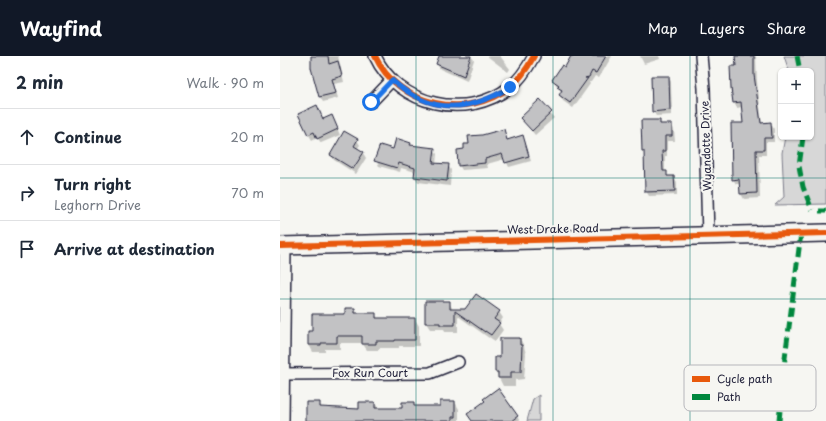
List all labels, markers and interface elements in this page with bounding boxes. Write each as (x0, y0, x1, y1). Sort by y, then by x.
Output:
text: Wayfind (20, 14, 102, 42)
text: Map (648, 18, 678, 39)
text: Layers (700, 18, 745, 39)
text: Share (767, 18, 806, 39)
map controls (778, 68, 814, 140)
button: + (778, 68, 814, 104)
text: 2 min (16, 69, 63, 95)
text: Walk · 90 m (187, 73, 264, 92)
route end (501, 78, 519, 96)
route start (362, 93, 380, 111)
street label: Wyandotte Drive (695, 100, 716, 191)
button: − (778, 104, 814, 140)
text: Continue (54, 125, 122, 148)
icon: ahead (16, 126, 38, 148)
text: 20 m (230, 127, 264, 146)
text: Turn right (54, 172, 131, 195)
icon: right (16, 182, 38, 204)
text: 70 m (231, 183, 264, 202)
text: Leghorn Drive (54, 195, 141, 214)
street label: West Drake Road (507, 219, 599, 238)
text: Arrive at destination (54, 237, 215, 260)
icon: arrive (16, 238, 38, 260)
street label: Fox Run Court (332, 364, 408, 381)
legend (684, 365, 816, 411)
text: Cycle path (717, 370, 772, 387)
text: Path (717, 388, 741, 405)

